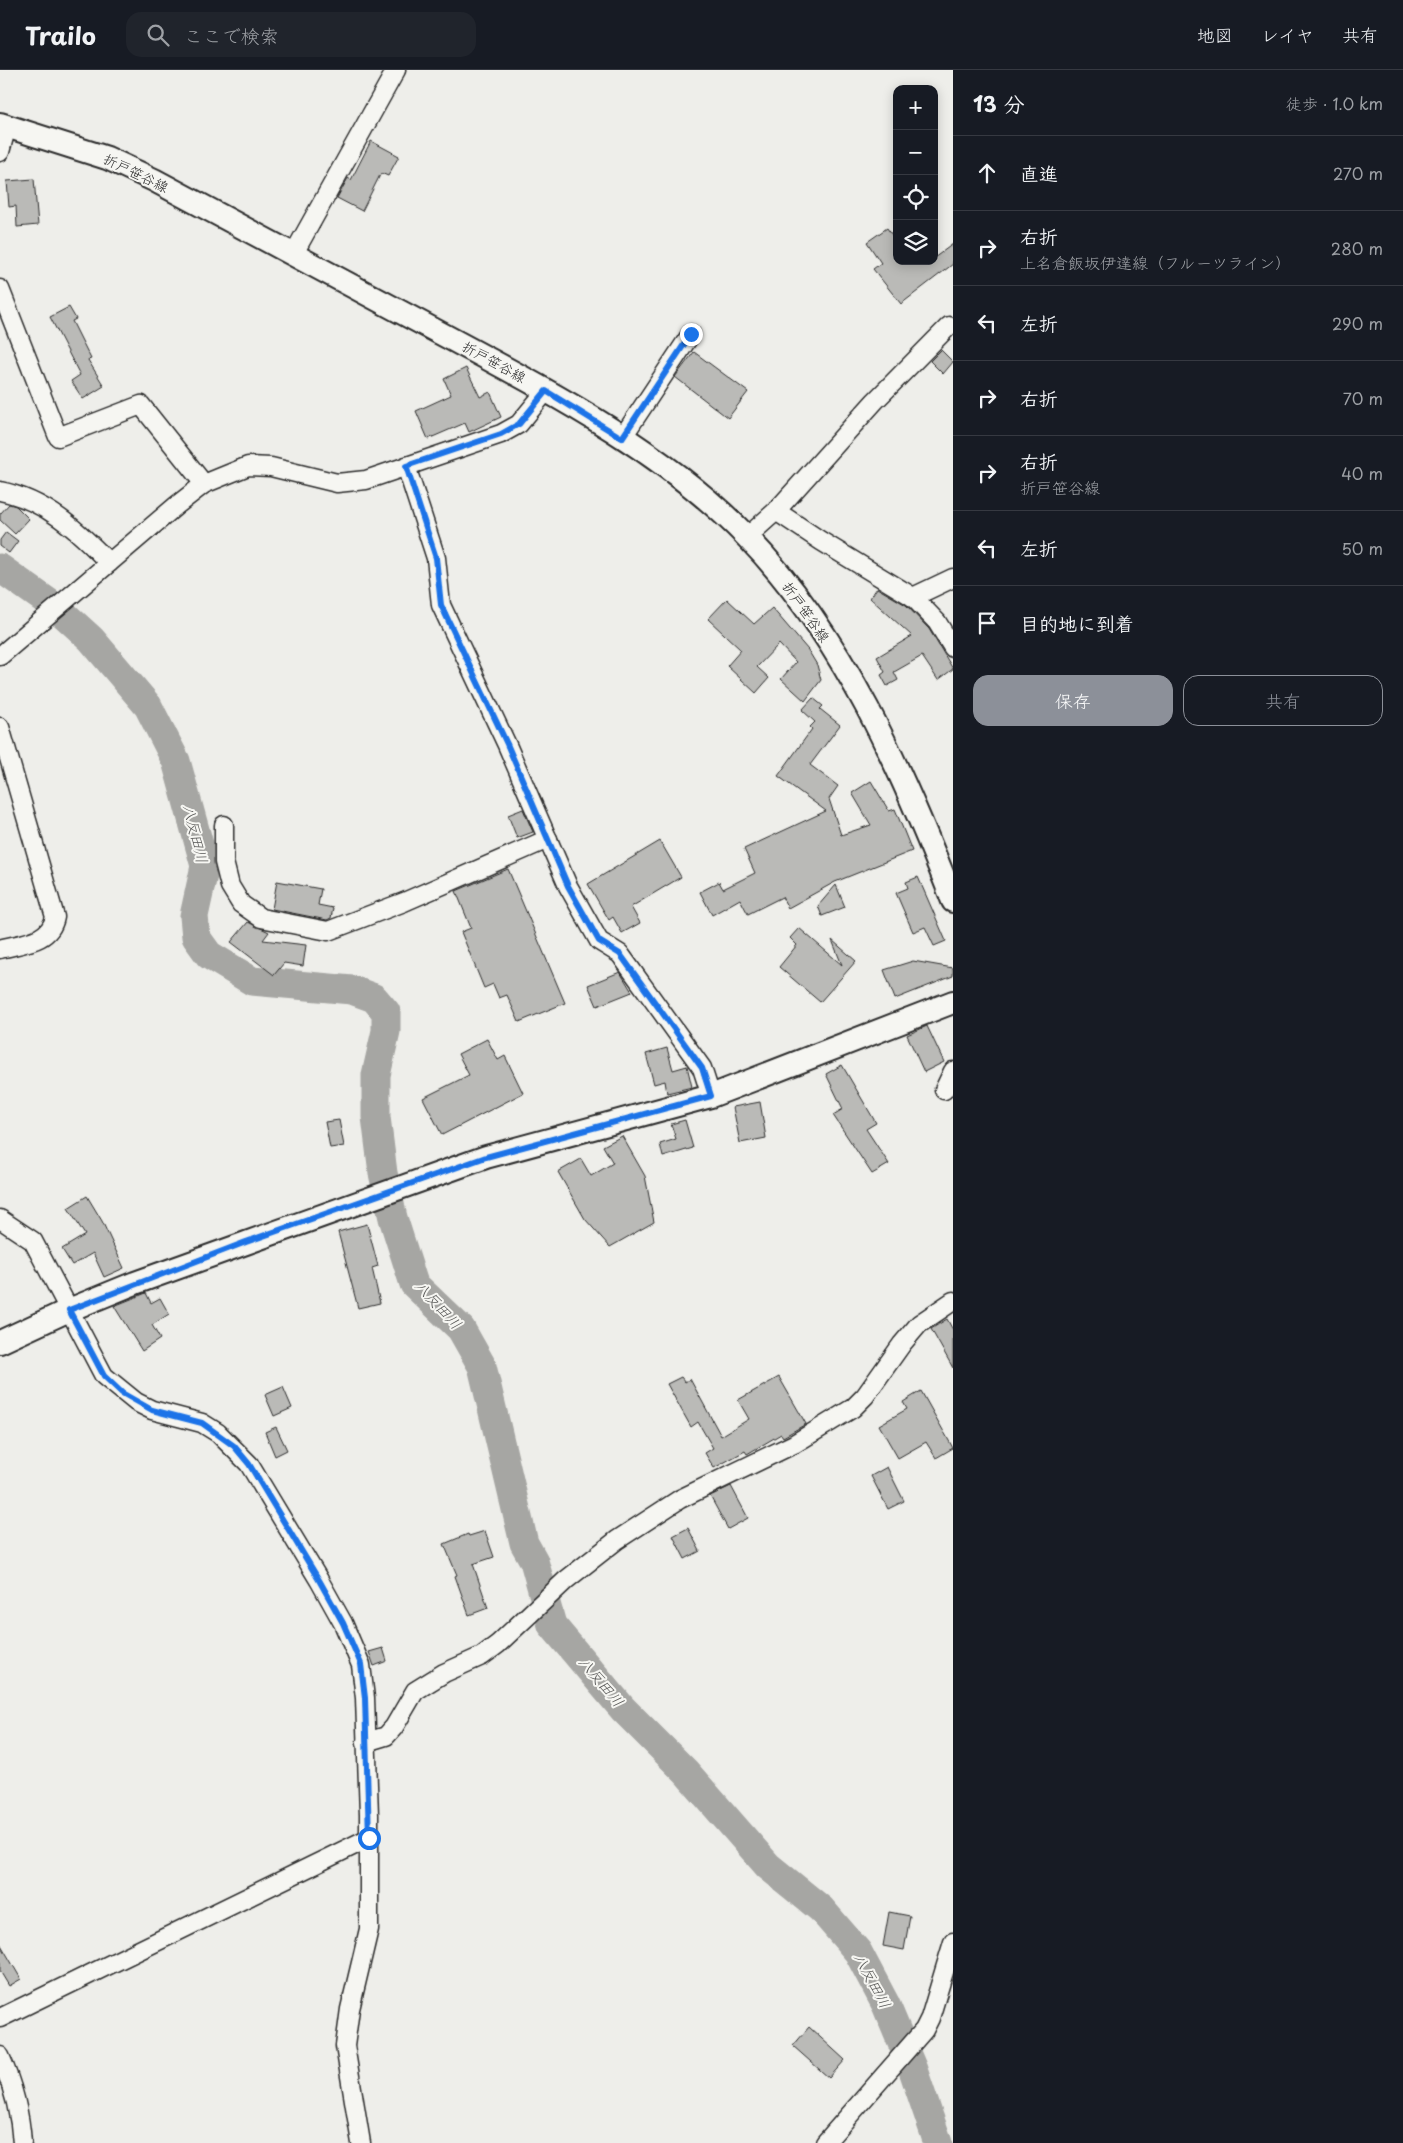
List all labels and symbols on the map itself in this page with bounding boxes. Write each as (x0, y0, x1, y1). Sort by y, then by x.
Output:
street label: 折戸笹谷線 (100, 148, 172, 197)
route end (680, 323, 703, 346)
street label: 折戸笹谷線 (459, 335, 530, 388)
street label: 折戸笹谷線 (778, 577, 835, 646)
water label: 八反田川 (178, 802, 215, 866)
water label: 八反田川 (410, 1274, 468, 1334)
water label: 八反田川 (574, 1651, 630, 1711)
route start (358, 1827, 381, 1850)
water label: 八反田川 (849, 1948, 898, 2012)

